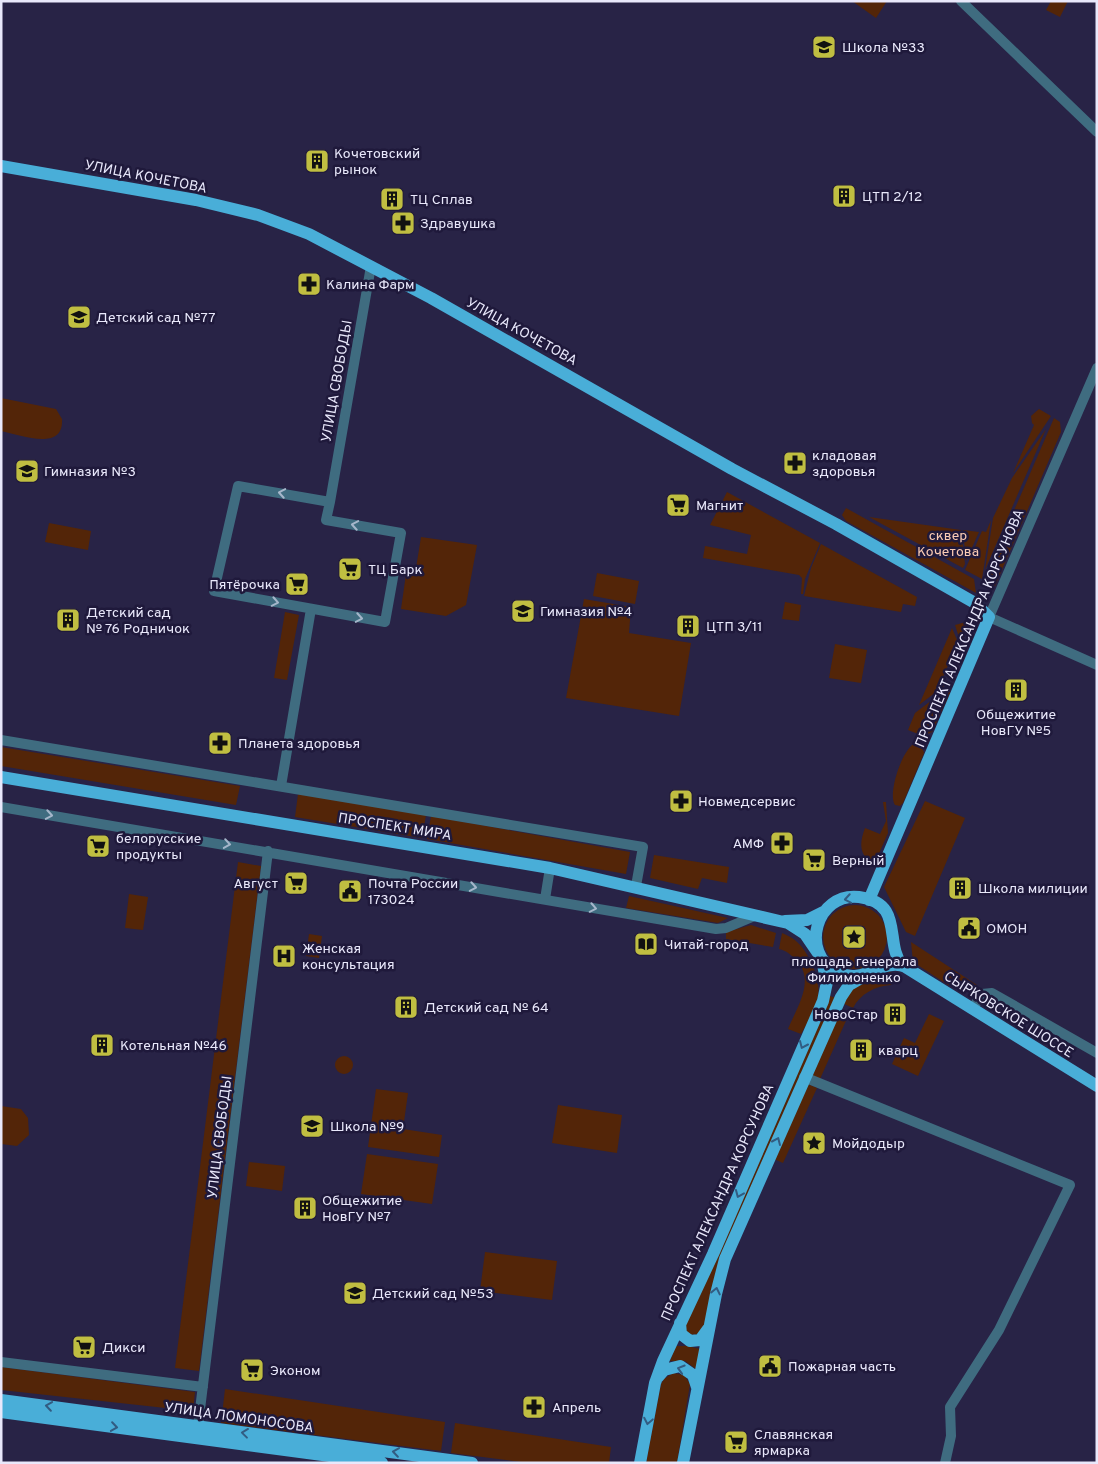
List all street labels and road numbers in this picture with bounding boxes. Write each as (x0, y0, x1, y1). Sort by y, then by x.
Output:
street label: УЛИЦА КОЧЕТОВА (83, 157, 208, 198)
street label: УЛИЦА КОЧЕТОВА (463, 295, 580, 370)
street label: УЛИЦА СВОБОДЫ (318, 319, 357, 444)
street label: ПРОСПЕКТ АЛЕКСАНДРА КОРСУНОВА (912, 507, 1029, 750)
street label: ПРОСПЕКТ МИРА (337, 810, 453, 845)
street label: СЫРКОВСКОЕ ШОССЕ (940, 968, 1076, 1062)
street label: УЛИЦА СВОБОДЫ (205, 1075, 236, 1200)
street label: ПРОСПЕКТ АЛЕКСАНДРА КОРСУНОВА (658, 1082, 779, 1324)
street label: УЛИЦА ЛОМОНОСОВА (163, 1400, 315, 1437)

